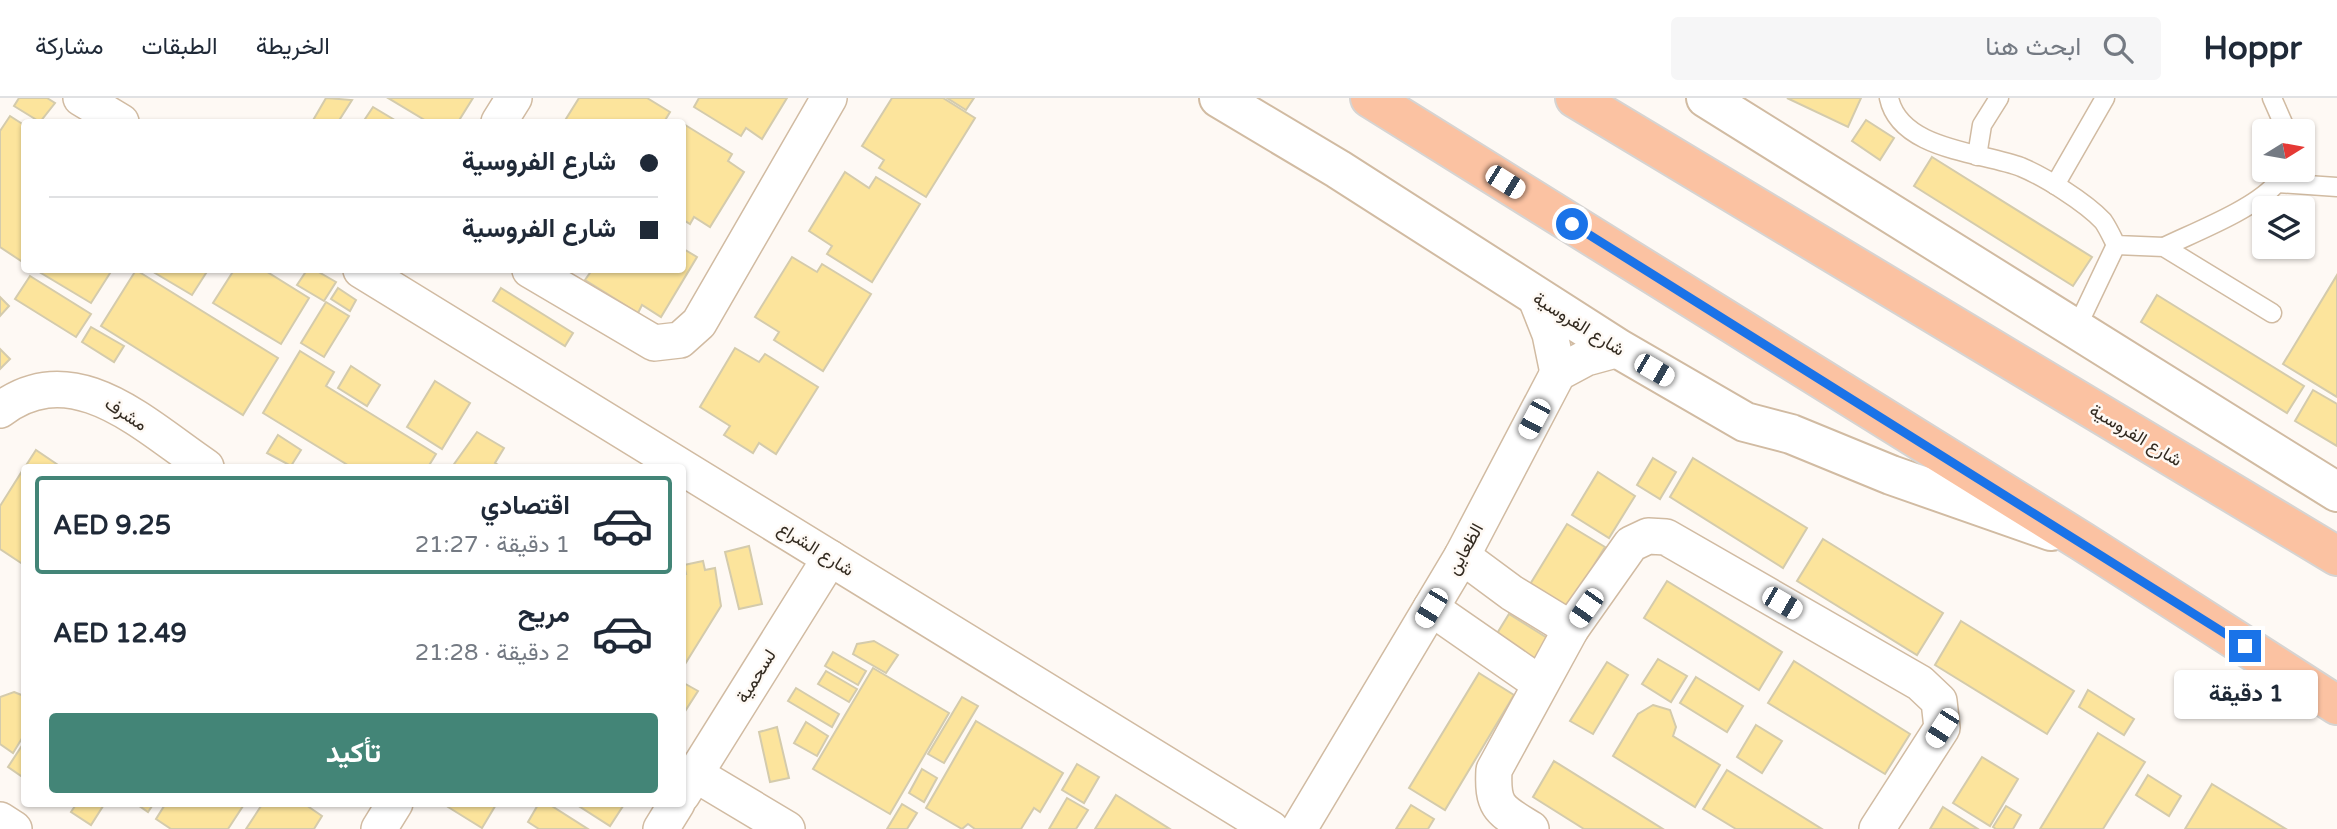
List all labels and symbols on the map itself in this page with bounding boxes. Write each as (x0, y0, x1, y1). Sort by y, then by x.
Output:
north arrow (2252, 119, 2315, 182)
car (1482, 162, 1529, 202)
route start (1556, 208, 1588, 240)
street label: شارع الفروسية (1529, 287, 1629, 362)
car (1631, 350, 1678, 390)
street label: مشرف (101, 392, 151, 436)
car (1515, 396, 1554, 442)
street label: شارع الفروسية (2085, 399, 2186, 472)
street label: شارع الشراع (773, 517, 858, 582)
street label: الظعاين (1442, 519, 1488, 579)
car (1759, 583, 1806, 623)
car (1412, 585, 1451, 631)
car (1566, 585, 1607, 631)
route end (2229, 630, 2261, 662)
street label: لسحمية (731, 645, 781, 707)
callout: 1 دقيقة (2173, 670, 2317, 720)
car (1922, 705, 1963, 751)

